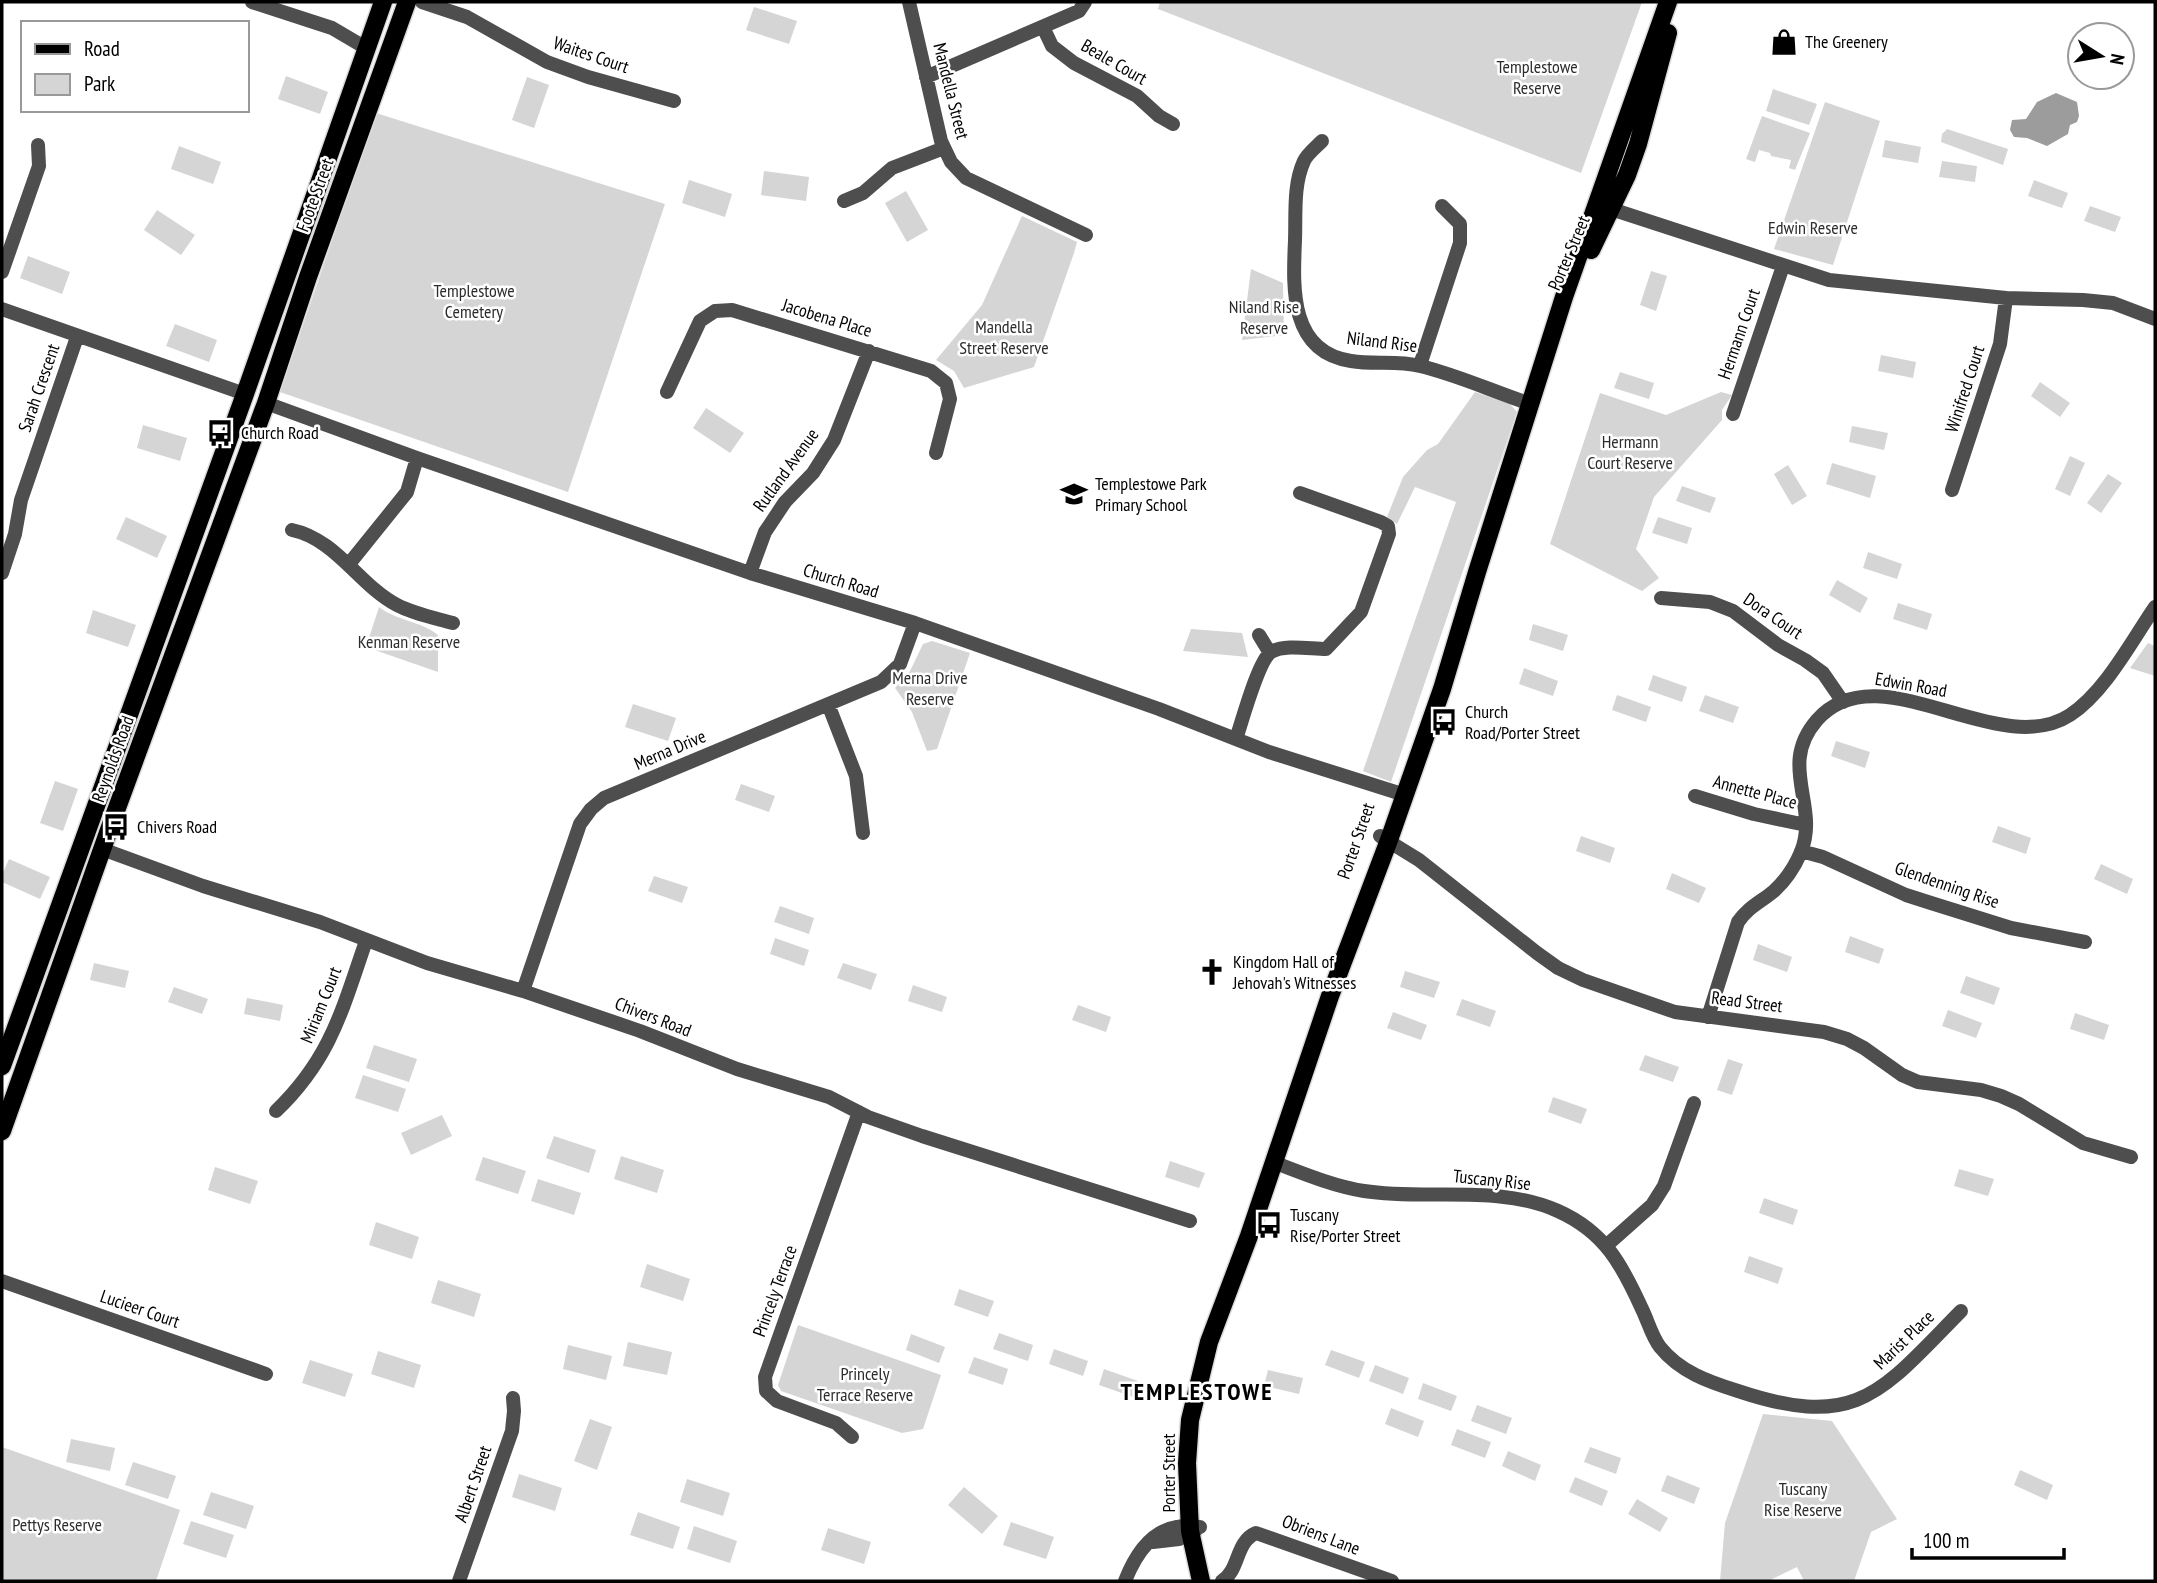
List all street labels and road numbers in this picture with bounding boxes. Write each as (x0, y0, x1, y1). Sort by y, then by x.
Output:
street label: Waites Court (550, 31, 632, 78)
street label: Beale Court (1077, 34, 1151, 90)
street label: Mandella Street (928, 40, 975, 141)
street label: Foote Street (291, 155, 338, 235)
street label: Porter Street (1543, 212, 1595, 294)
street label: Hermann Court (1712, 286, 1765, 382)
street label: Jacobena Place (779, 293, 875, 342)
street label: Niland Rise (1346, 326, 1418, 357)
street label: Sarah Crescent (13, 341, 64, 435)
street label: Winifred Court (1940, 342, 1989, 435)
street label: Rutland Avenue (748, 424, 824, 516)
street label: Church Road (801, 558, 882, 603)
street label: Dora Court (1739, 587, 1807, 644)
street label: Edwin Road (1873, 667, 1949, 702)
street label: Reynolds Road (86, 713, 139, 805)
street label: Merna Drive (631, 724, 709, 775)
street label: Annette Place (1711, 769, 1800, 814)
street label: Porter Street (1332, 800, 1379, 882)
street label: Glendenning Rise (1892, 856, 2002, 913)
street label: Miriam Court (295, 963, 346, 1046)
street label: Read Street (1710, 986, 1784, 1017)
street label: Chivers Road (612, 991, 695, 1042)
street label: Tuscany Rise (1452, 1164, 1532, 1195)
street label: Princely Terrace (747, 1242, 802, 1340)
street label: Lucieer Court (97, 1284, 183, 1333)
street label: Marist Place (1869, 1305, 1939, 1374)
street label: Porter Street (1157, 1433, 1180, 1512)
street label: Albert Street (449, 1443, 496, 1525)
street label: Obriens Lane (1279, 1509, 1363, 1560)

